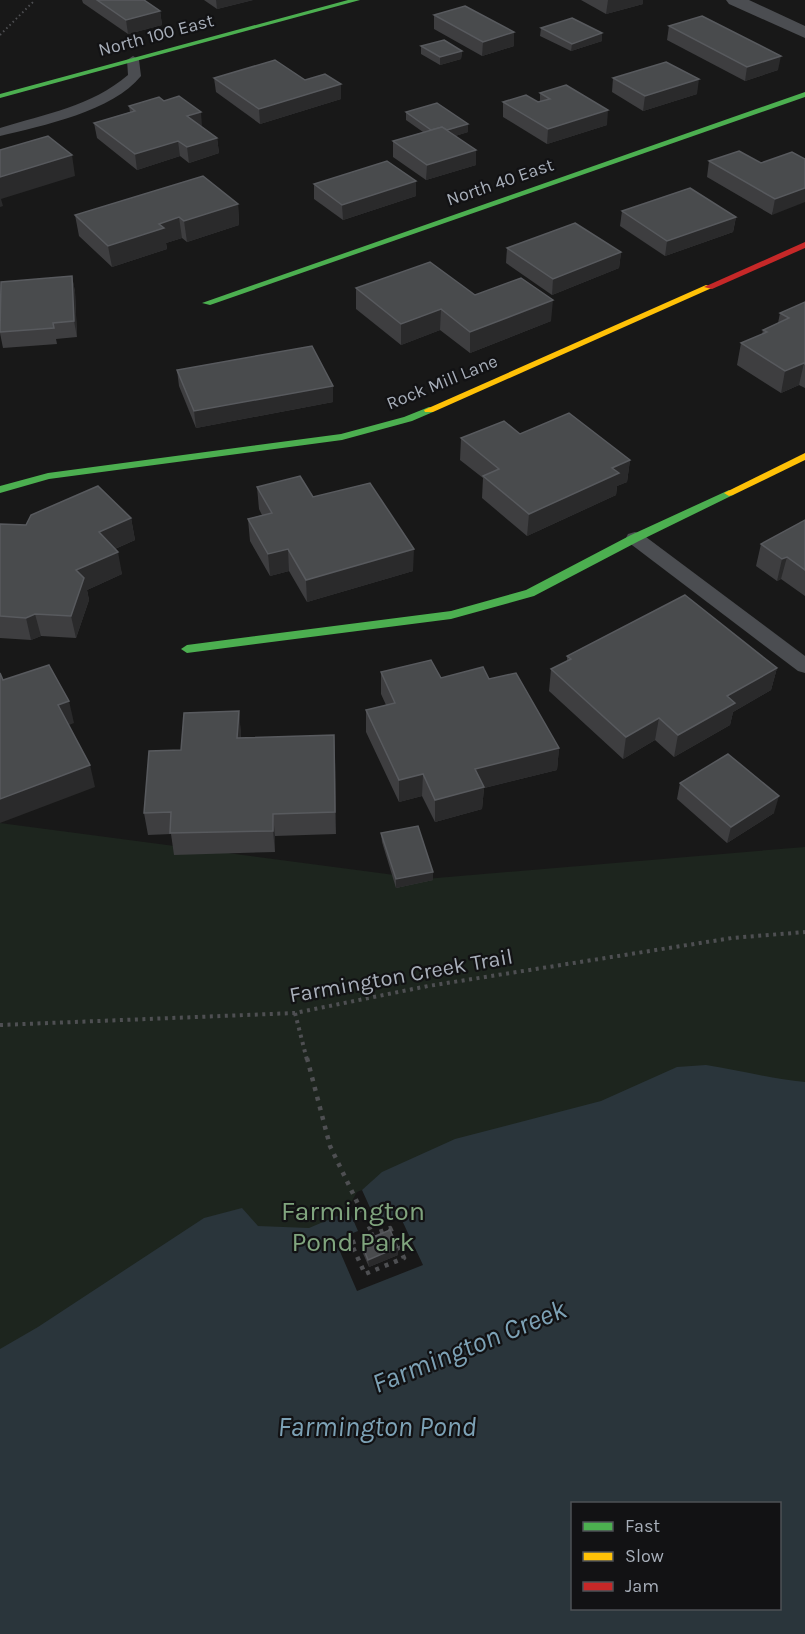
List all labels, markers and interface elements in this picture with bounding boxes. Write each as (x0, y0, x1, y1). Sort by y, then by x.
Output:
street label: North 100 East (96, 9, 216, 61)
street label: North 40 East (444, 153, 557, 211)
street label: Rock Mill Lane (383, 350, 501, 414)
street label: Farmington Creek Trail (287, 944, 515, 1008)
park label: Farmington Pond Park (281, 1195, 425, 1258)
water label: Farmington Creek (367, 1292, 572, 1400)
water label: Farmington Pond (277, 1410, 477, 1443)
legend (571, 1502, 781, 1610)
text: Fast (625, 1515, 660, 1537)
text: Slow (625, 1545, 664, 1567)
text: Jam (625, 1575, 659, 1597)

